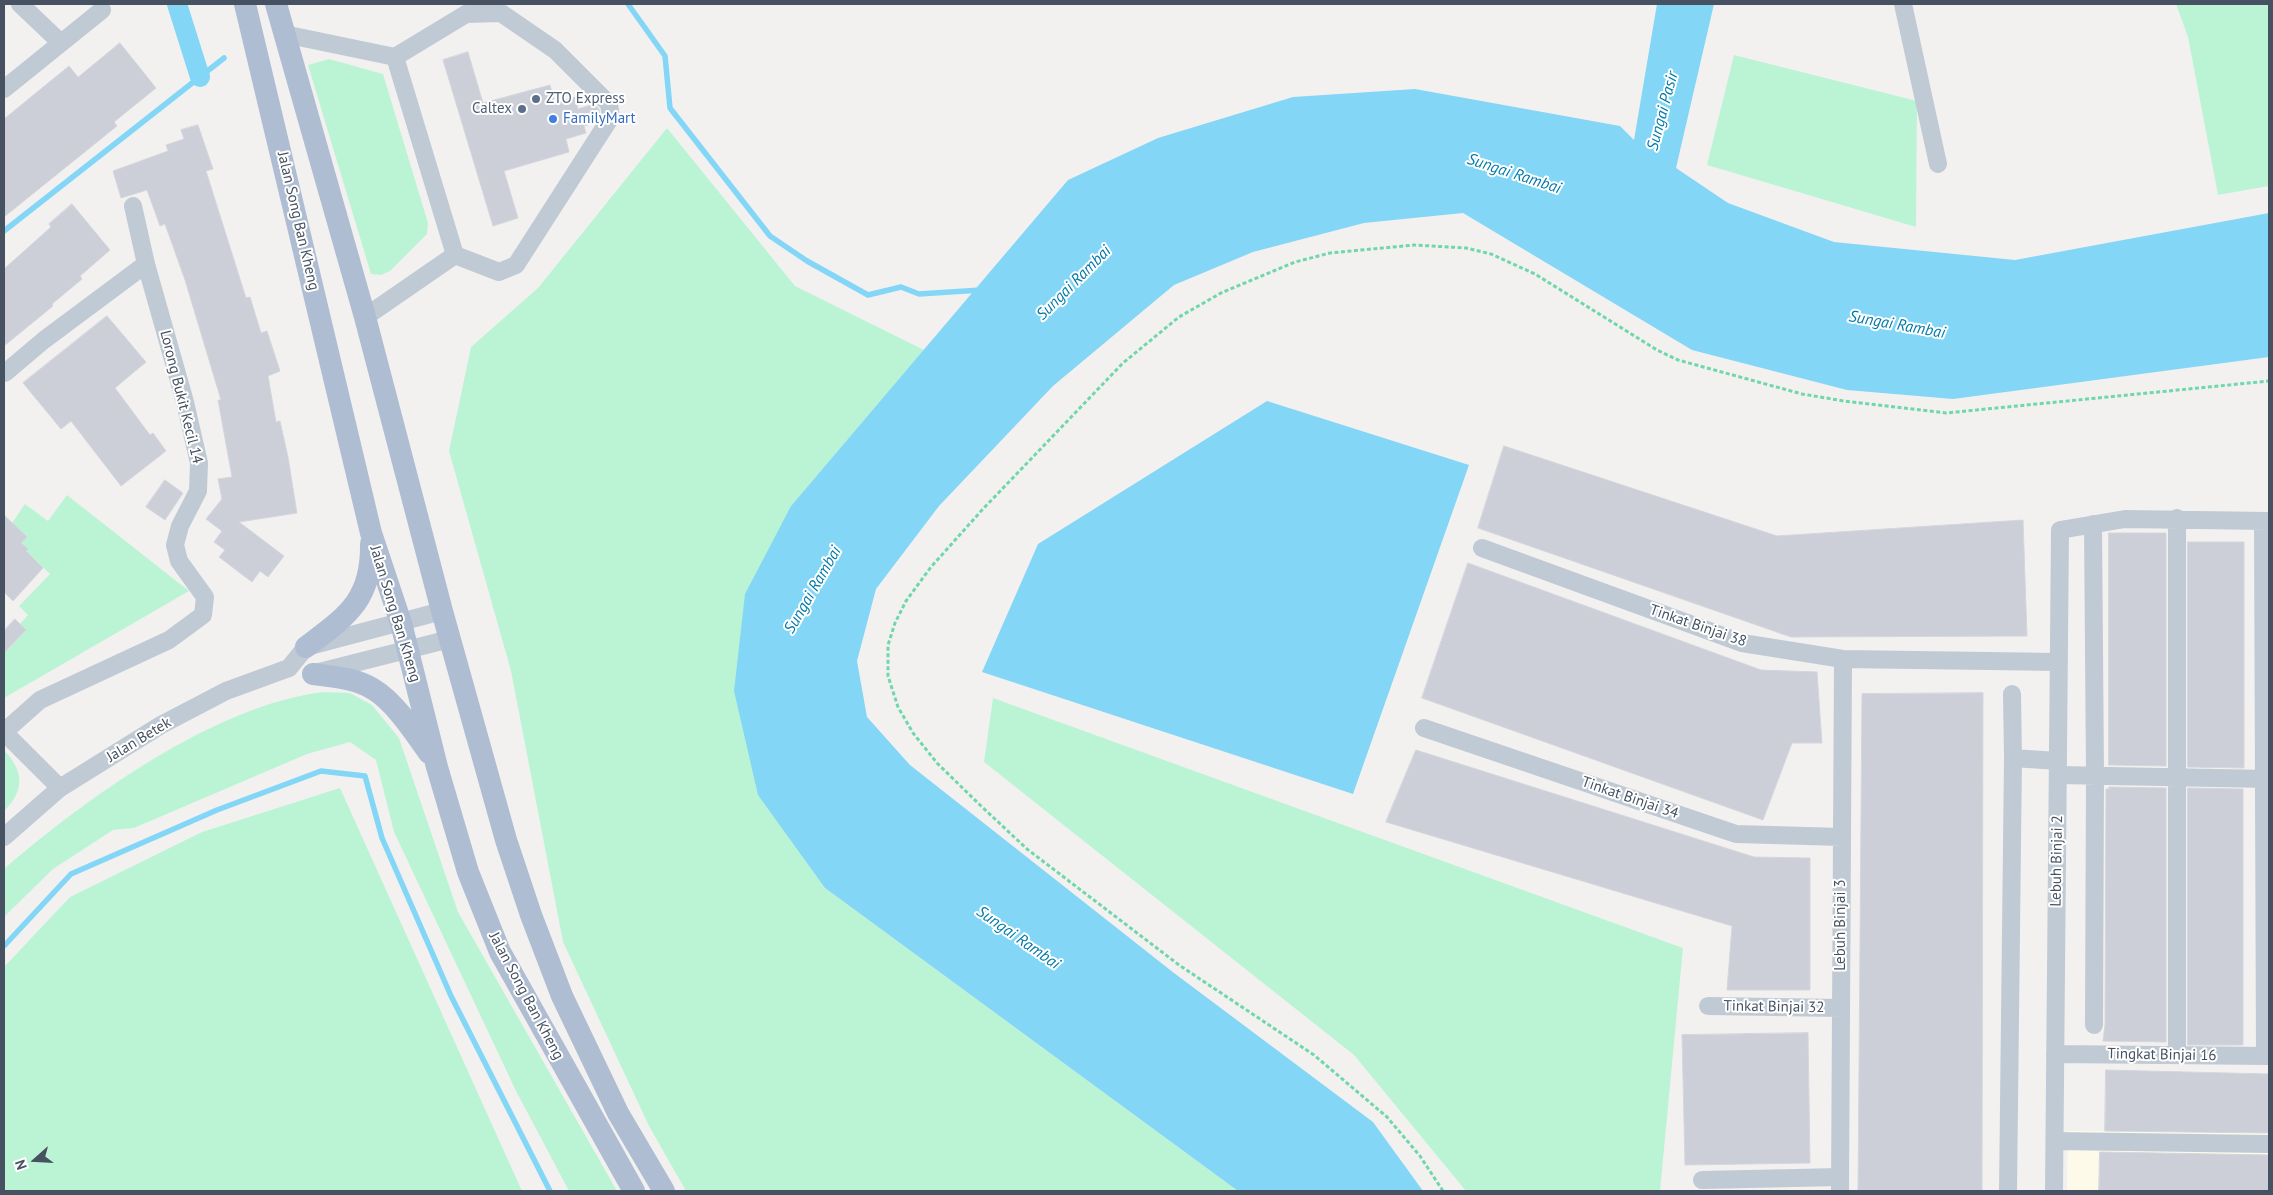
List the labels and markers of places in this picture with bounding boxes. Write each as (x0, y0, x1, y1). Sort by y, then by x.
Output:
place label: ZTO Express (546, 90, 625, 108)
marker: ZTO Express (530, 93, 542, 105)
place label: Caltex (472, 100, 512, 118)
marker: Caltex (516, 103, 528, 115)
place label: FamilyMart (563, 110, 636, 128)
marker: FamilyMart (547, 113, 559, 125)

